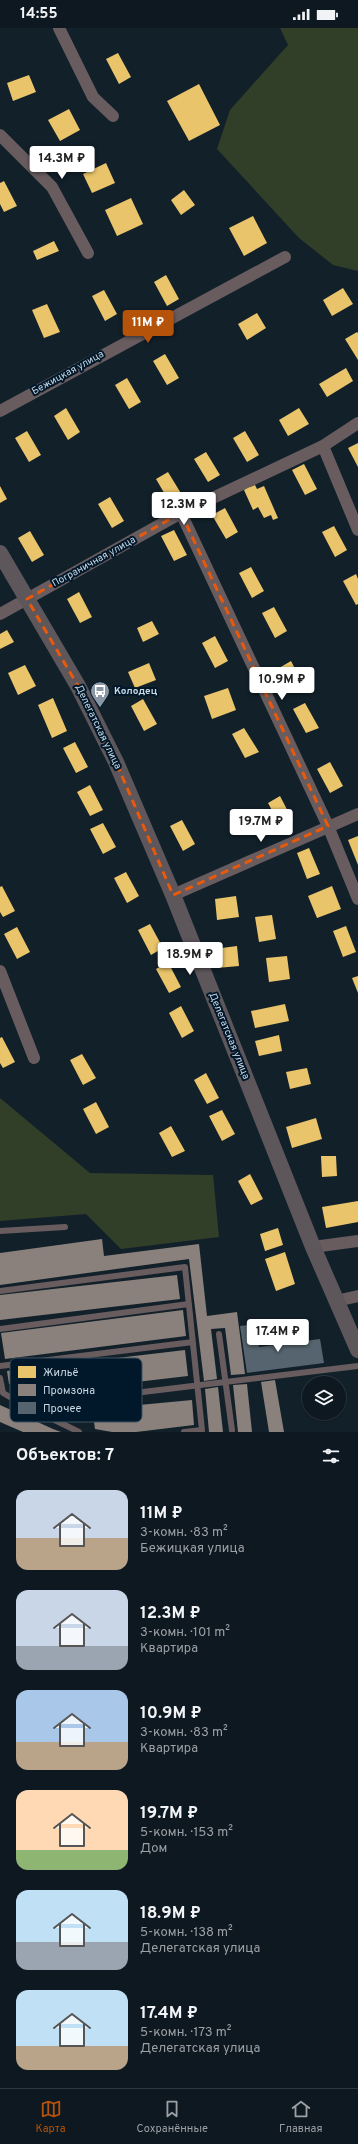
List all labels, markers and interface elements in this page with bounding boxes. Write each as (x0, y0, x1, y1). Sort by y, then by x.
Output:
text: 14:55 (20, 5, 58, 24)
pin: 14.3M ₽ (25, 146, 99, 180)
text: 14.3M ₽ (39, 151, 85, 167)
pin: 11M ₽ (120, 310, 176, 344)
text: 11M ₽ (132, 315, 164, 331)
street label: Бежицкая улица (30, 348, 106, 398)
pin: 12.3M ₽ (147, 492, 221, 526)
text: 12.3M ₽ (161, 497, 207, 513)
street label: Пограничная улица (50, 534, 138, 590)
pin: 10.9M ₽ (245, 667, 319, 701)
text: 10.9M ₽ (258, 672, 306, 688)
bus stop icon: Колодец (89, 680, 111, 708)
street label: Делегатская улица (72, 683, 124, 771)
place label: Колодец (114, 685, 158, 698)
pin: 19.7M ₽ (224, 809, 298, 843)
text: 19.7M ₽ (239, 814, 283, 830)
pin: 18.9M ₽ (153, 942, 227, 976)
text: 18.9M ₽ (167, 947, 213, 963)
street label: Делегатская улица (206, 991, 252, 1081)
pin: 17.4M ₽ (241, 1319, 315, 1353)
text: 17.4M ₽ (256, 1324, 300, 1340)
legend (10, 1358, 142, 1422)
text: Жильё (43, 1366, 79, 1380)
map controls (302, 1376, 346, 1420)
button: layers (302, 1376, 346, 1420)
text: Промзона (43, 1384, 95, 1398)
text: Прочее (43, 1402, 81, 1416)
text: Объектов: 7 (16, 1445, 114, 1467)
icon: filters (320, 1445, 342, 1467)
text: 11M ₽ (140, 1503, 183, 1525)
icon: home (48, 1506, 96, 1554)
text: 3-комн. · 83 m² (140, 1525, 228, 1541)
text: Бежицкая улица (140, 1541, 245, 1557)
text: 12.3M ₽ (140, 1603, 201, 1625)
icon: home (48, 1606, 96, 1654)
text: 3-комн. · 101 m² (140, 1625, 230, 1641)
text: Квартира (140, 1641, 198, 1657)
text: 10.9M ₽ (140, 1703, 202, 1725)
icon: home (48, 1706, 96, 1754)
text: 3-комн. · 83 m² (140, 1725, 228, 1741)
text: Квартира (140, 1741, 198, 1757)
text: 19.7M ₽ (140, 1803, 198, 1825)
icon: home (48, 1806, 96, 1854)
text: 5-комн. · 153 m² (140, 1825, 233, 1841)
text: Дом (140, 1841, 167, 1857)
text: 18.9M ₽ (140, 1903, 201, 1925)
icon: home (48, 1906, 96, 1954)
text: 5-комн. · 138 m² (140, 1925, 233, 1941)
text: Делегатская улица (140, 1941, 260, 1957)
text: 17.4M ₽ (140, 2003, 198, 2025)
icon: home (48, 2006, 96, 2054)
text: 5-комн. · 173 m² (140, 2025, 231, 2041)
text: Делегатская улица (140, 2041, 260, 2057)
tab: Карта (35, 2098, 66, 2136)
tab: Сохранённые (137, 2098, 208, 2136)
tab: Главная (279, 2098, 323, 2136)

